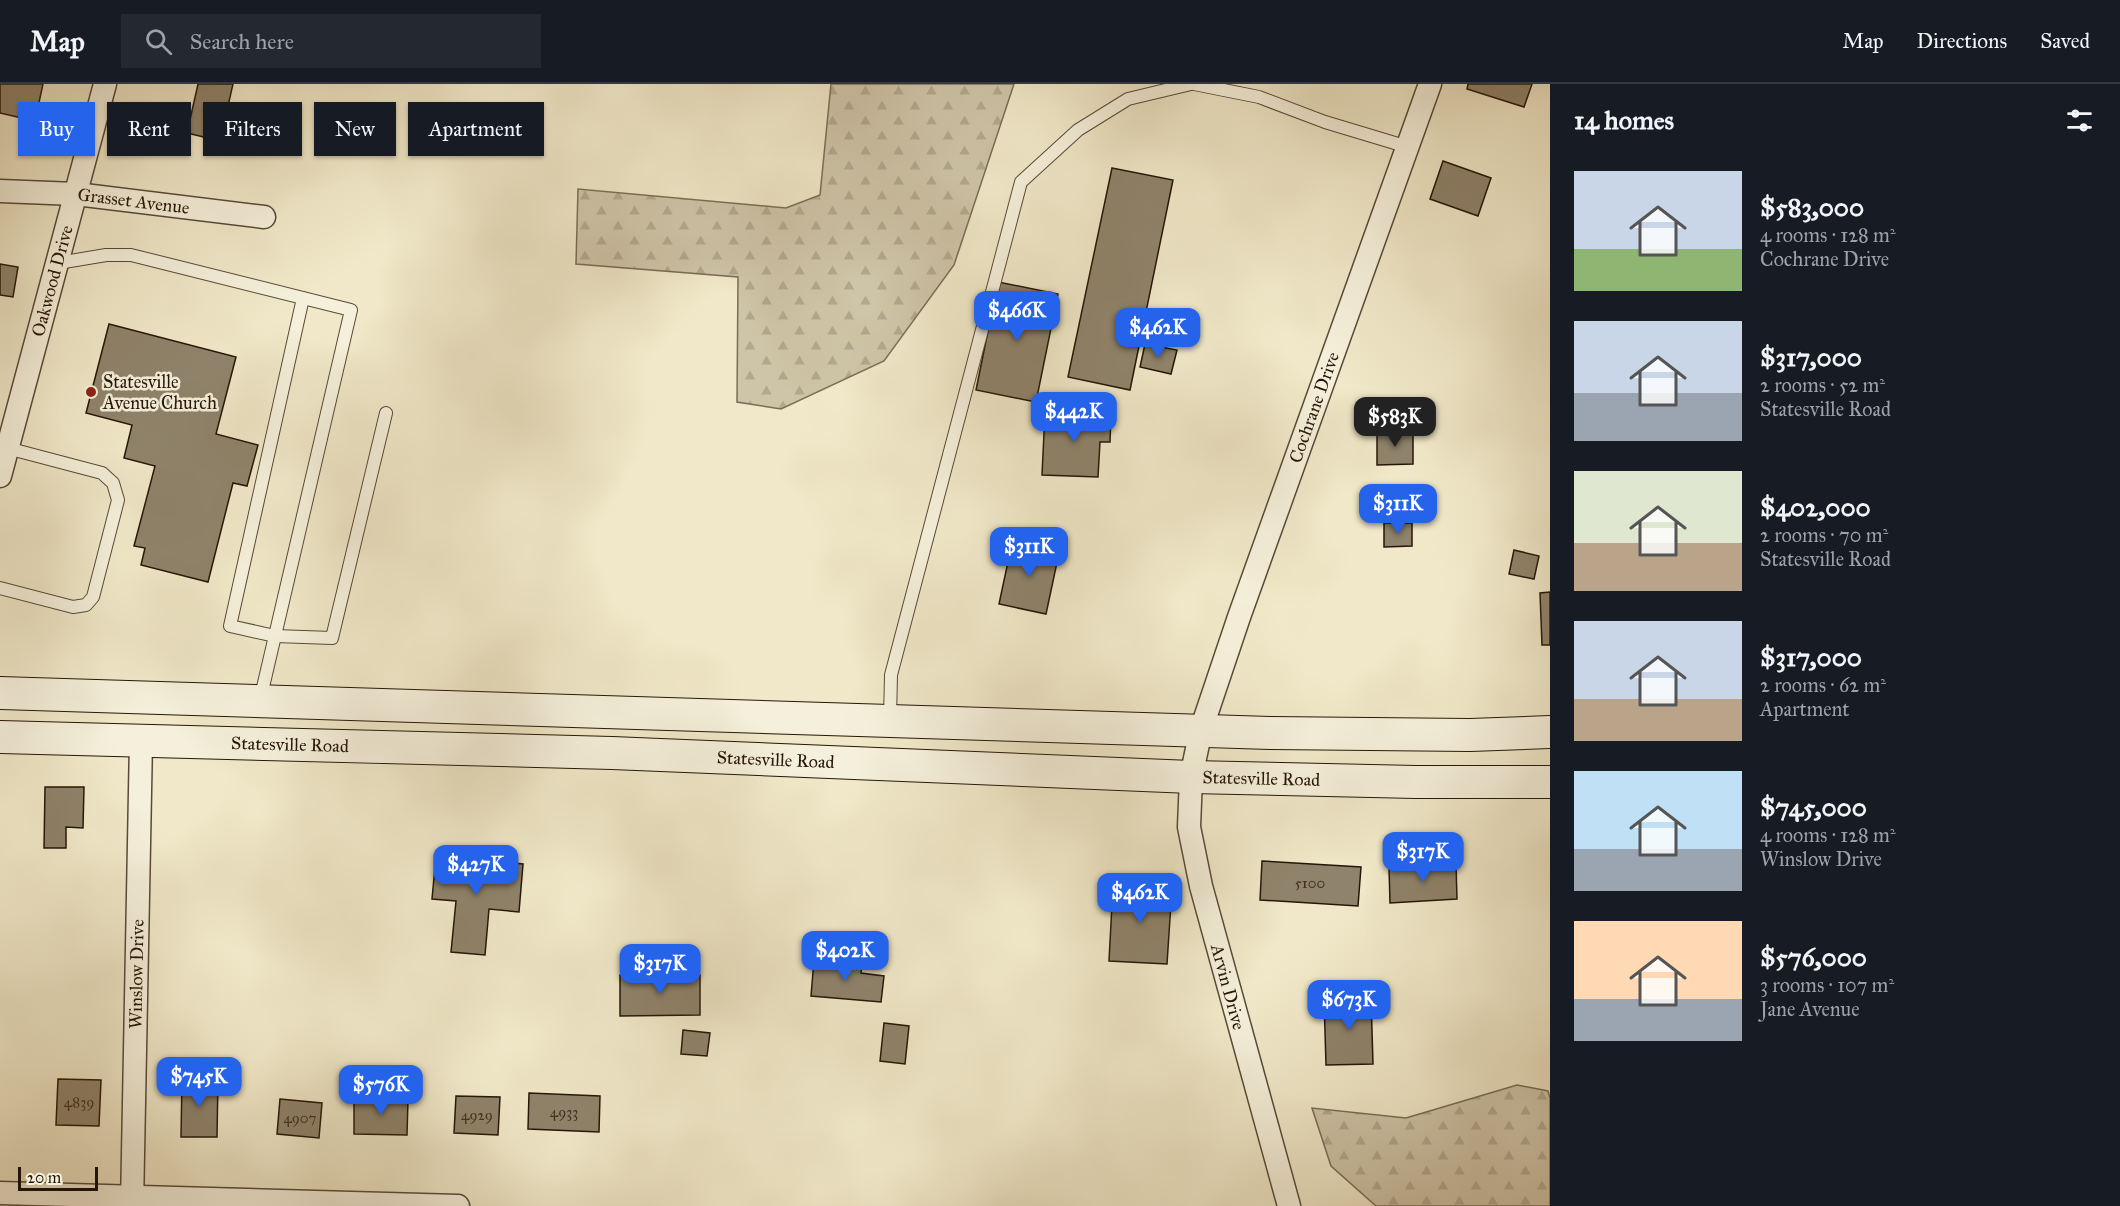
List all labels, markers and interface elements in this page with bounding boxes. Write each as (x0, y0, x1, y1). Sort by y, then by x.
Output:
search box (121, 14, 541, 68)
text: Map (30, 24, 85, 59)
icon: search (142, 25, 175, 58)
text: Search here (190, 28, 294, 55)
text: Map (1843, 28, 1884, 54)
text: Directions (1917, 28, 2007, 54)
text: Saved (2040, 28, 2090, 54)
chip: Buy (18, 102, 95, 156)
chip: Rent (107, 102, 191, 156)
chip: Filters (203, 102, 302, 156)
chip: New (314, 102, 396, 156)
chip: Apartment (408, 102, 544, 156)
text: 14 homes (1574, 104, 1674, 136)
icon: filters (2063, 104, 2096, 137)
street label: Grasset Avenue (76, 183, 191, 219)
text: $583,000 (1760, 191, 1864, 223)
icon: home (1622, 195, 1694, 267)
street label: Oakwood Drive (27, 223, 78, 339)
text: 4 rooms · 128 m² (1760, 223, 1896, 247)
text: Cochrane Drive (1760, 247, 1889, 271)
pin: $466K (975, 291, 1059, 342)
text: $466K (988, 298, 1046, 322)
pin: $462K (1116, 308, 1200, 359)
text: $462K (1129, 315, 1187, 339)
text: $317,000 (1760, 341, 1862, 373)
icon: home (1622, 345, 1694, 417)
street label: Cochrane Drive (1284, 349, 1344, 466)
place label: Statesville Avenue Church (102, 371, 217, 414)
text: 2 rooms · 52 m² (1760, 373, 1885, 397)
marker: Statesville Avenue Church (84, 385, 98, 399)
pin: $442K (1032, 392, 1116, 443)
pin: $583K (1353, 397, 1437, 448)
text: Statesville Road (1760, 397, 1891, 421)
text: $442K (1045, 399, 1103, 423)
text: $583K (1368, 404, 1422, 428)
pin: $311K (1356, 484, 1440, 535)
text: $311K (1373, 491, 1423, 515)
text: $402,000 (1760, 491, 1871, 523)
icon: home (1622, 495, 1694, 567)
text: 2 rooms · 70 m² (1760, 523, 1888, 547)
pin: $311K (987, 527, 1071, 578)
text: $311K (1004, 534, 1054, 558)
text: Statesville Road (1760, 547, 1891, 571)
text: $317,000 (1760, 641, 1862, 673)
icon: home (1622, 645, 1694, 717)
text: 2 rooms · 62 m² (1760, 673, 1886, 697)
text: Apartment (1760, 697, 1849, 721)
street label: Statesville Road (231, 732, 349, 757)
street label: Statesville Road (716, 746, 835, 773)
street label: Statesville Road (1202, 766, 1320, 791)
text: $745,000 (1760, 791, 1867, 823)
icon: home (1622, 795, 1694, 867)
text: 4 rooms · 128 m² (1760, 823, 1896, 847)
pin: $317K (1381, 832, 1465, 883)
text: $317K (1397, 839, 1449, 863)
pin: $427K (434, 845, 518, 896)
text: Winslow Drive (1760, 847, 1882, 871)
text: $427K (447, 852, 505, 876)
pin: $462K (1098, 873, 1182, 924)
house number: 5100 (1295, 874, 1325, 892)
text: $462K (1111, 880, 1169, 904)
street label: Winslow Drive (124, 919, 149, 1029)
pin: $402K (803, 931, 887, 982)
text: $402K (816, 938, 874, 962)
street label: Arvin Drive (1206, 941, 1250, 1032)
text: $576,000 (1760, 941, 1867, 973)
pin: $317K (618, 944, 702, 995)
icon: home (1622, 945, 1694, 1017)
text: $317K (634, 951, 686, 975)
text: 3 rooms · 107 m² (1760, 973, 1894, 997)
pin: $673K (1307, 980, 1391, 1031)
text: $673K (1321, 987, 1377, 1011)
text: Jane Avenue (1760, 997, 1860, 1021)
pin: $745K (157, 1057, 241, 1108)
text: $745K (171, 1064, 227, 1088)
pin: $576K (339, 1065, 423, 1116)
text: $576K (353, 1072, 409, 1096)
house number: 4839 (64, 1093, 94, 1111)
house number: 4933 (550, 1103, 578, 1121)
house number: 4929 (461, 1106, 493, 1124)
house number: 4907 (283, 1109, 317, 1127)
scale bar (18, 1164, 98, 1192)
text: 20 m (27, 1168, 61, 1187)

